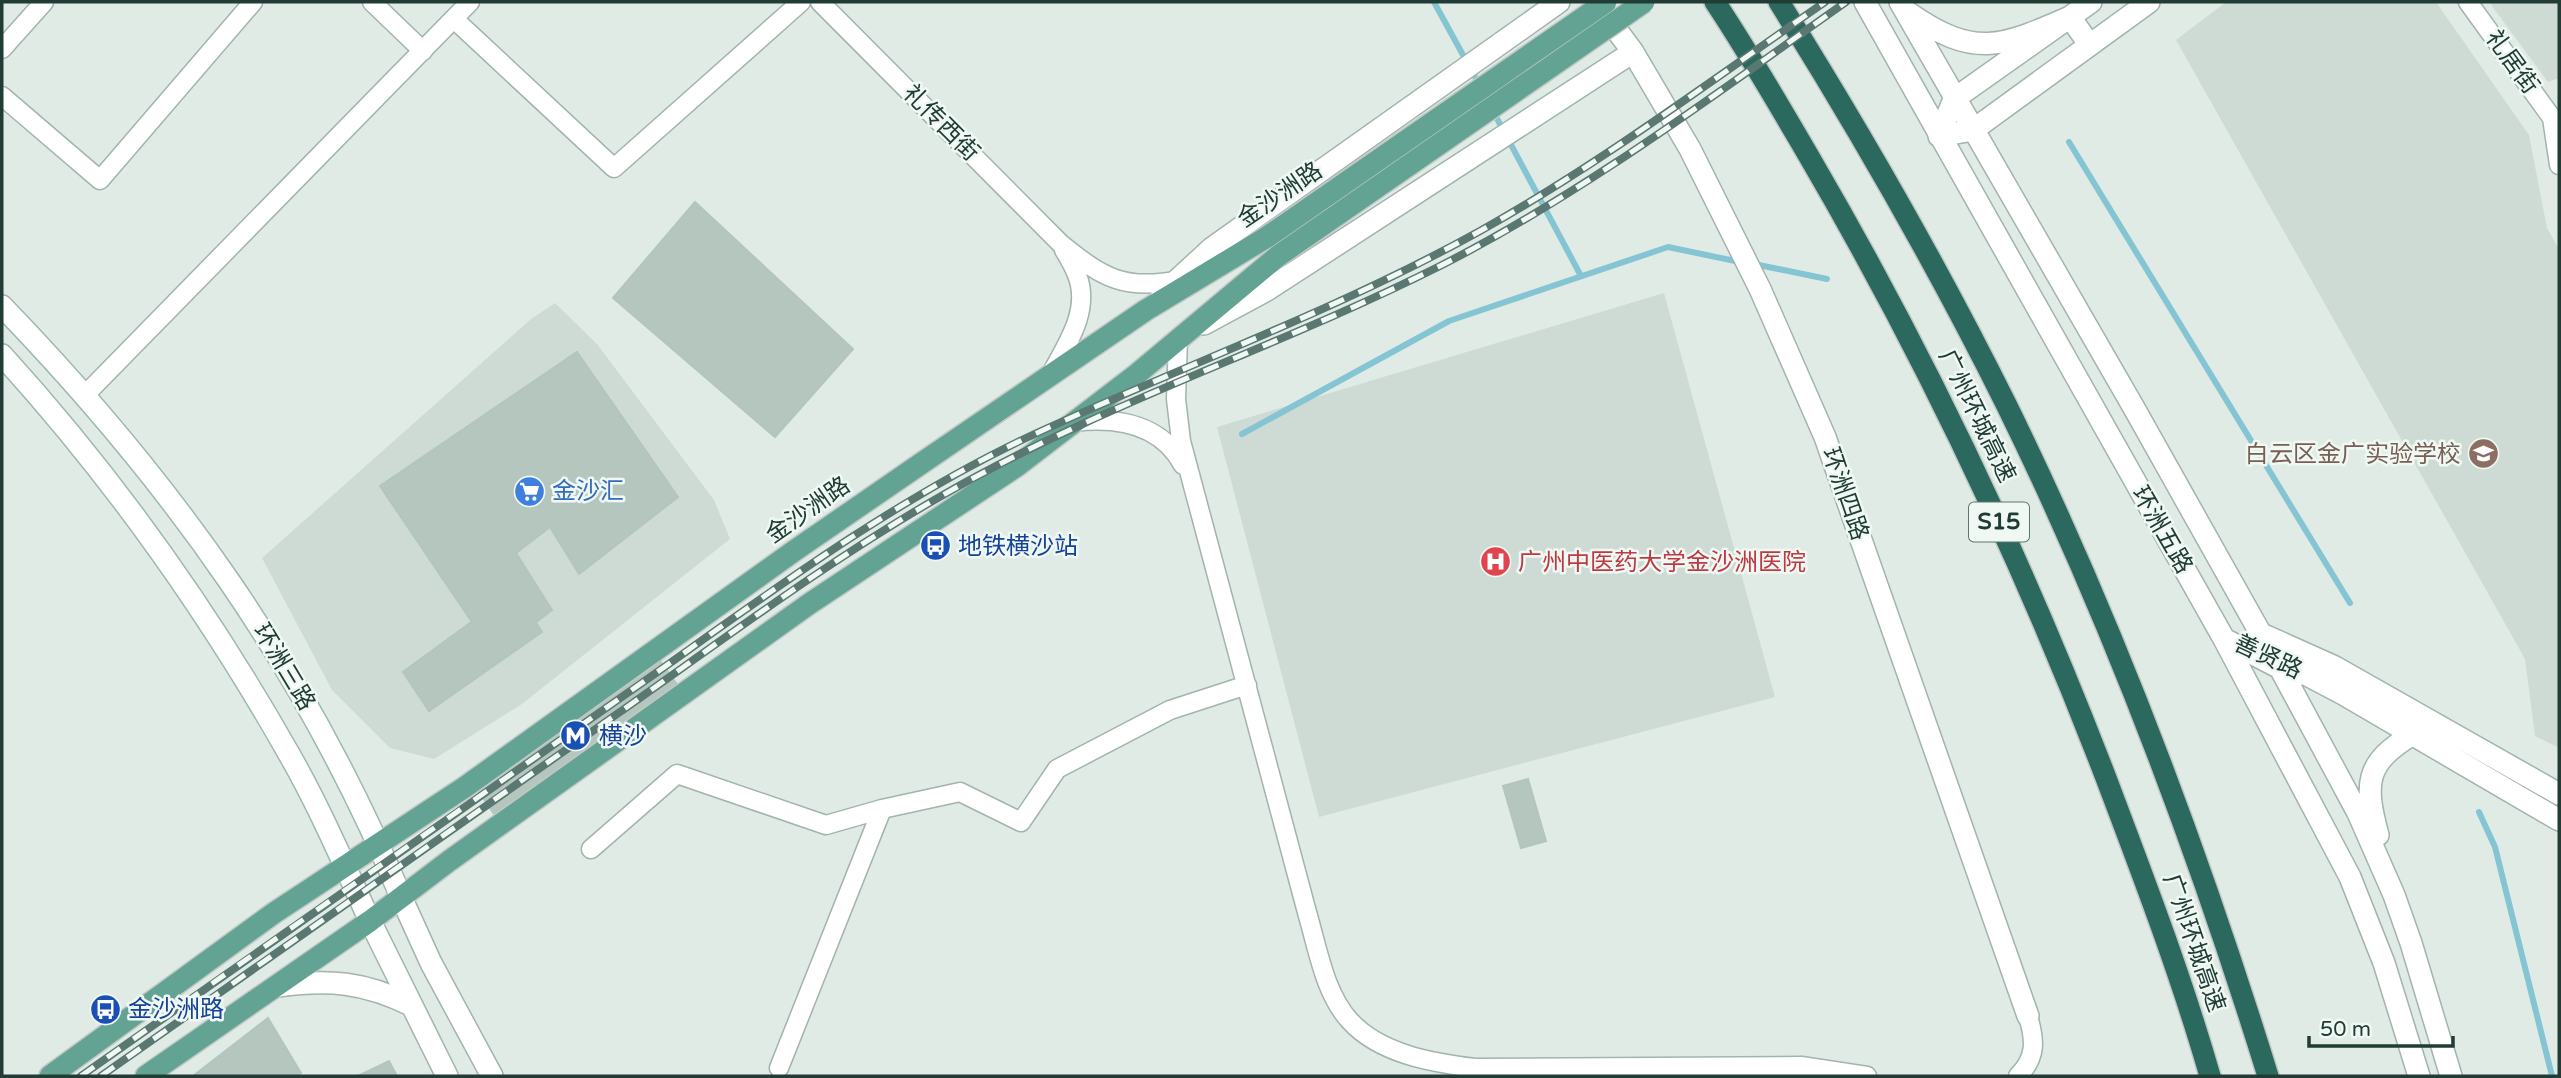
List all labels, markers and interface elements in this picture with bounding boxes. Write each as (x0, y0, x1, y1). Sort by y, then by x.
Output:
street label: 礼居街 (2479, 24, 2545, 100)
street label: 礼传西街 (897, 79, 985, 167)
street label: 金沙洲路 (1232, 156, 1328, 234)
street label: 广州环城高速 (1932, 345, 2022, 487)
school or university icon: 白云区金广实验学校 (2467, 437, 2501, 471)
place label: 白云区金广实验学校 (2245, 440, 2461, 469)
street label: 环洲四路 (1816, 444, 1874, 544)
street label: 金沙洲路 (760, 471, 856, 549)
supermarket icon: 金沙汇 (512, 474, 546, 508)
place label: 金沙汇 (552, 477, 624, 506)
street label: 环洲五路 (2125, 481, 2199, 579)
road number: S15 (1969, 502, 2029, 542)
bus stop icon: 地铁横沙站 (918, 529, 952, 563)
place label: 地铁横沙站 (958, 532, 1078, 561)
hospital icon: 广州中医药大学金沙洲医院 (1478, 545, 1512, 579)
place label: 广州中医药大学金沙洲医院 (1518, 548, 1806, 577)
street label: 环洲三路 (247, 618, 321, 716)
street label: 善贤路 (2229, 629, 2307, 685)
metro station icon: 横沙 (559, 719, 593, 753)
place label: 横沙 (599, 722, 647, 751)
street label: 广州环城高速 (2157, 870, 2231, 1016)
bus stop icon: 金沙洲路 (88, 992, 122, 1026)
place label: 金沙洲路 (128, 995, 224, 1024)
scale bar (2309, 1004, 2452, 1048)
text: 50 m (2320, 1017, 2371, 1042)

